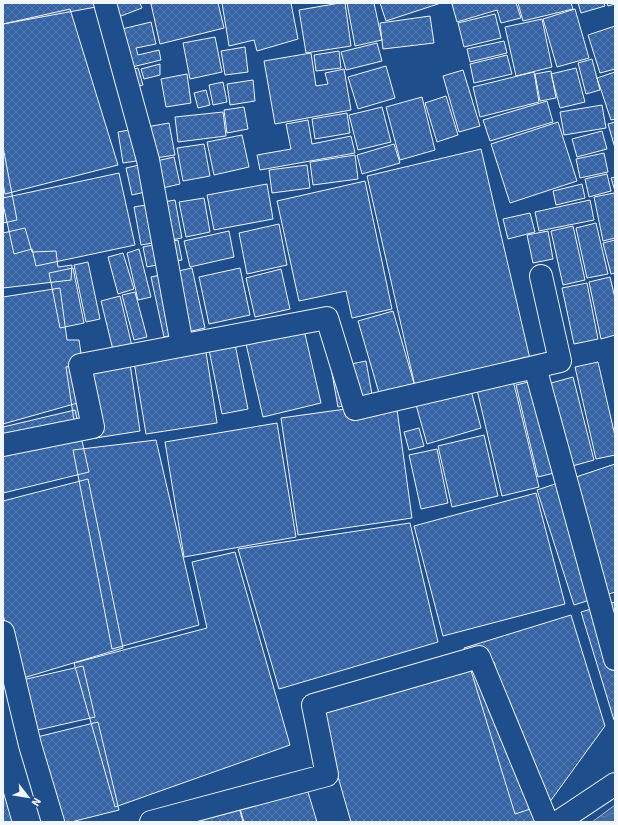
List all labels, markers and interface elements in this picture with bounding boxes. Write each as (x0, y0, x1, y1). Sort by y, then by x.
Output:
north arrow (8, 777, 48, 817)
text: N (29, 795, 44, 809)

